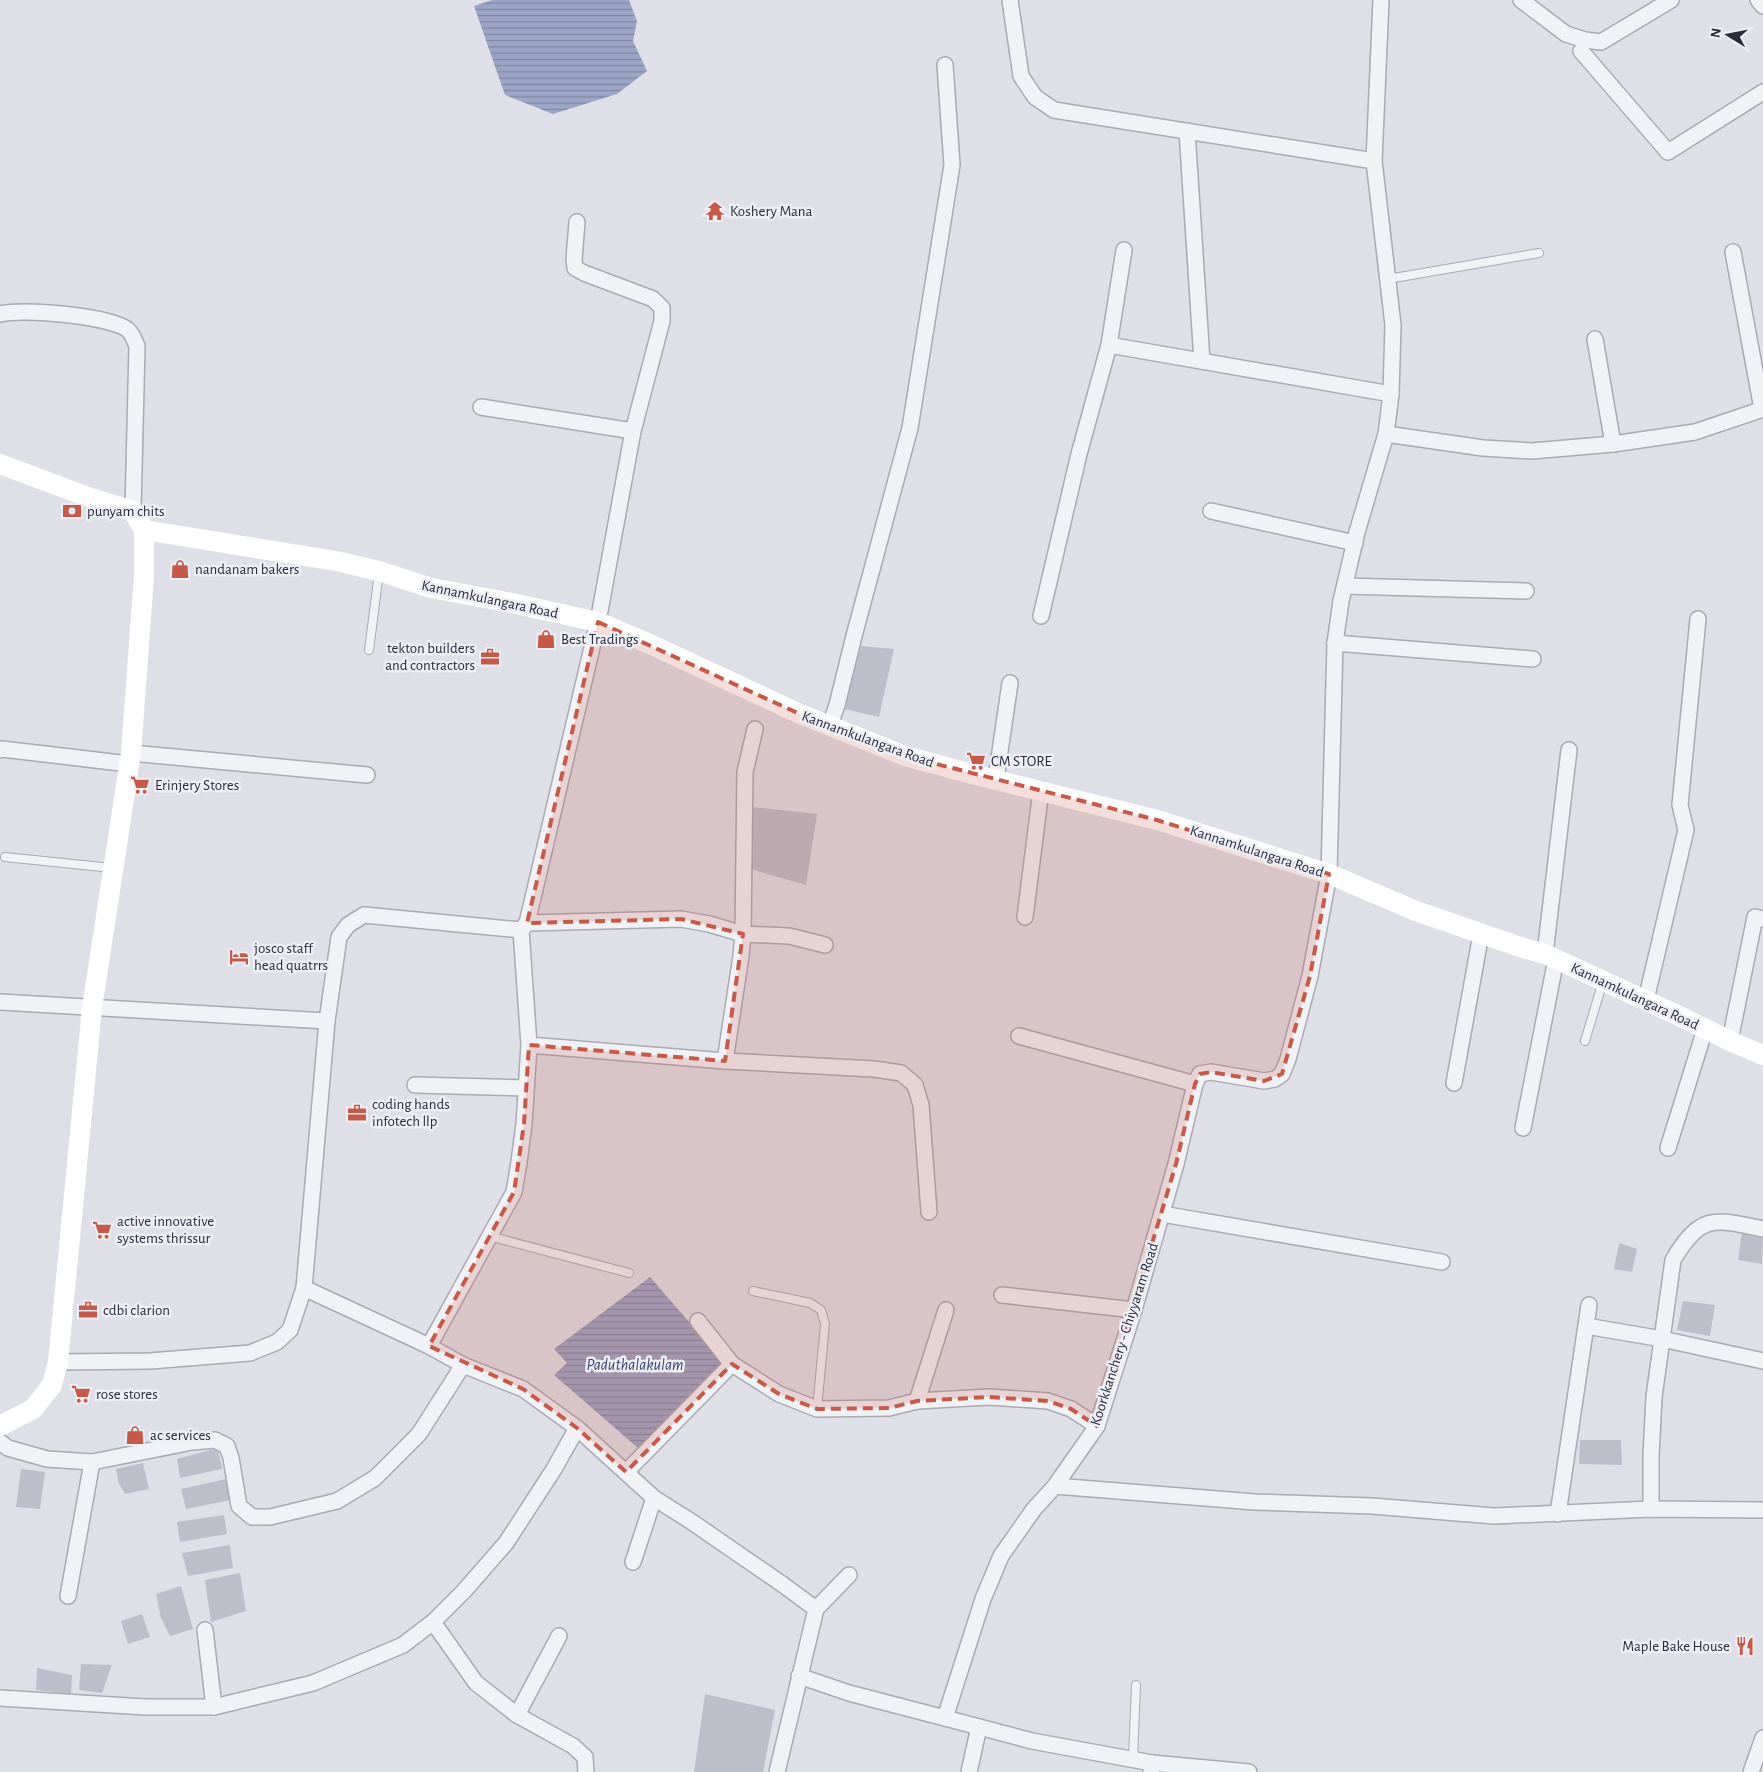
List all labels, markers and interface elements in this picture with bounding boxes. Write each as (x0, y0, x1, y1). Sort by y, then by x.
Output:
north arrow (1703, 10, 1753, 60)
text: N (1708, 27, 1724, 39)
temple icon: Koshery Mana (704, 200, 726, 222)
place label: Koshery Mana (730, 204, 813, 219)
bank icon: punyam chits (61, 500, 83, 522)
place label: punyam chits (87, 504, 165, 519)
shop icon: nandanam bakers (169, 558, 191, 580)
place label: nandanam bakers (195, 562, 299, 577)
street label: Kannamkulangara Road (420, 578, 560, 621)
shop icon: Best Tradings (535, 628, 557, 650)
place label: Best Tradings (561, 632, 639, 647)
place label: tekton builders and contractors (385, 641, 475, 673)
office icon: tekton builders and contractors (479, 646, 501, 668)
street label: Kannamkulangara Road (800, 709, 936, 770)
supermarket icon: CM STORE (965, 750, 987, 772)
place label: CM STORE (991, 754, 1052, 769)
supermarket icon: Erinjery Stores (129, 774, 151, 796)
place label: Erinjery Stores (155, 778, 239, 793)
street label: Kannamkulangara Road (1188, 823, 1326, 880)
place label: josco staff head quatrrs (254, 941, 328, 973)
hotel icon: josco staff head quatrrs (228, 946, 250, 968)
street label: Kannamkulangara Road (1568, 960, 1701, 1033)
place label: coding hands infotech llp (372, 1097, 450, 1129)
office icon: coding hands infotech llp (346, 1102, 368, 1124)
place label: active innovative systems thrissur (117, 1214, 214, 1246)
supermarket icon: active innovative systems thrissur (91, 1219, 113, 1241)
street label: Koorkkanchery - Chiyyaram Road (1088, 1241, 1161, 1427)
office icon: cdbi clarion (77, 1299, 99, 1321)
place label: cdbi clarion (103, 1303, 170, 1318)
water label: Paduthalakulam (586, 1357, 684, 1373)
supermarket icon: rose stores (70, 1383, 92, 1405)
place label: rose stores (96, 1387, 158, 1402)
shop icon: ac services (124, 1424, 146, 1446)
place label: ac services (150, 1428, 211, 1443)
restaurant icon: Maple Bake House (1734, 1635, 1756, 1657)
place label: Maple Bake House (1622, 1639, 1730, 1654)

